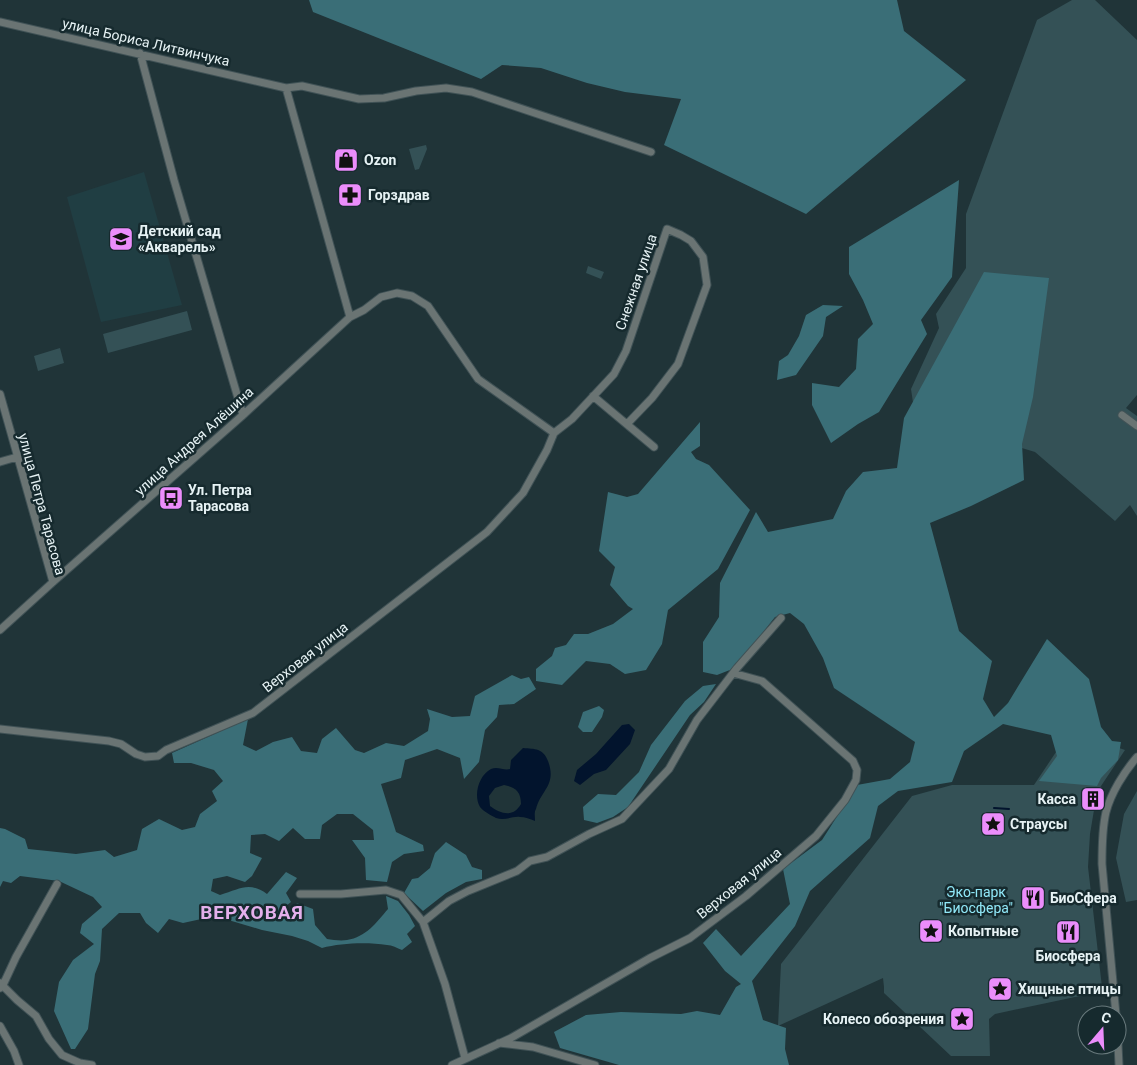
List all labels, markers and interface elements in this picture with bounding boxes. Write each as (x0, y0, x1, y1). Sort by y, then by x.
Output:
street label: улица Бориса Литвинчука (61, 15, 231, 69)
shop icon: Ozon (333, 147, 359, 173)
place label: Ozon (364, 152, 397, 168)
pharmacy icon: Горздрав (337, 182, 363, 208)
place label: Горздрав (368, 187, 430, 203)
place label: Детский сад «Акварель» (138, 223, 221, 255)
school or university icon: Детский сад «Акварель» (108, 226, 134, 252)
street label: Снежная улица (612, 232, 660, 332)
street label: улица Андрея Алёшина (131, 384, 257, 498)
street label: улица Петра Тарасова (15, 431, 69, 577)
place label: Ул. Петра Тарасова (188, 482, 252, 514)
bus stop icon: Ул. Петра Тарасова (158, 485, 184, 511)
street label: Верховая улица (259, 619, 351, 695)
building icon: Касса (1080, 786, 1106, 812)
place label: Касса (1037, 791, 1076, 807)
place icon: Страусы (980, 811, 1006, 837)
place label: Страусы (1010, 816, 1067, 832)
street label: Верховая улица (694, 844, 784, 922)
park label: Эко-парк "Биосфера" (939, 884, 1013, 916)
restaurant icon: БиоСфера (1020, 885, 1046, 911)
place label: БиоСфера (1050, 890, 1117, 906)
district label: ВЕРХОВАЯ (200, 901, 304, 924)
place icon: Копытные (918, 918, 944, 944)
restaurant icon: Биосфера (1055, 919, 1081, 945)
place label: Копытные (948, 923, 1019, 939)
place label: Биосфера (1036, 948, 1101, 964)
place icon: Хищные птицы (987, 976, 1013, 1002)
place label: Хищные птицы (1018, 981, 1121, 997)
north arrow (1077, 1005, 1127, 1055)
place icon: Колесо обозрения (949, 1006, 975, 1032)
text: С (1099, 1009, 1113, 1027)
place label: Колесо обозрения (823, 1011, 944, 1027)

